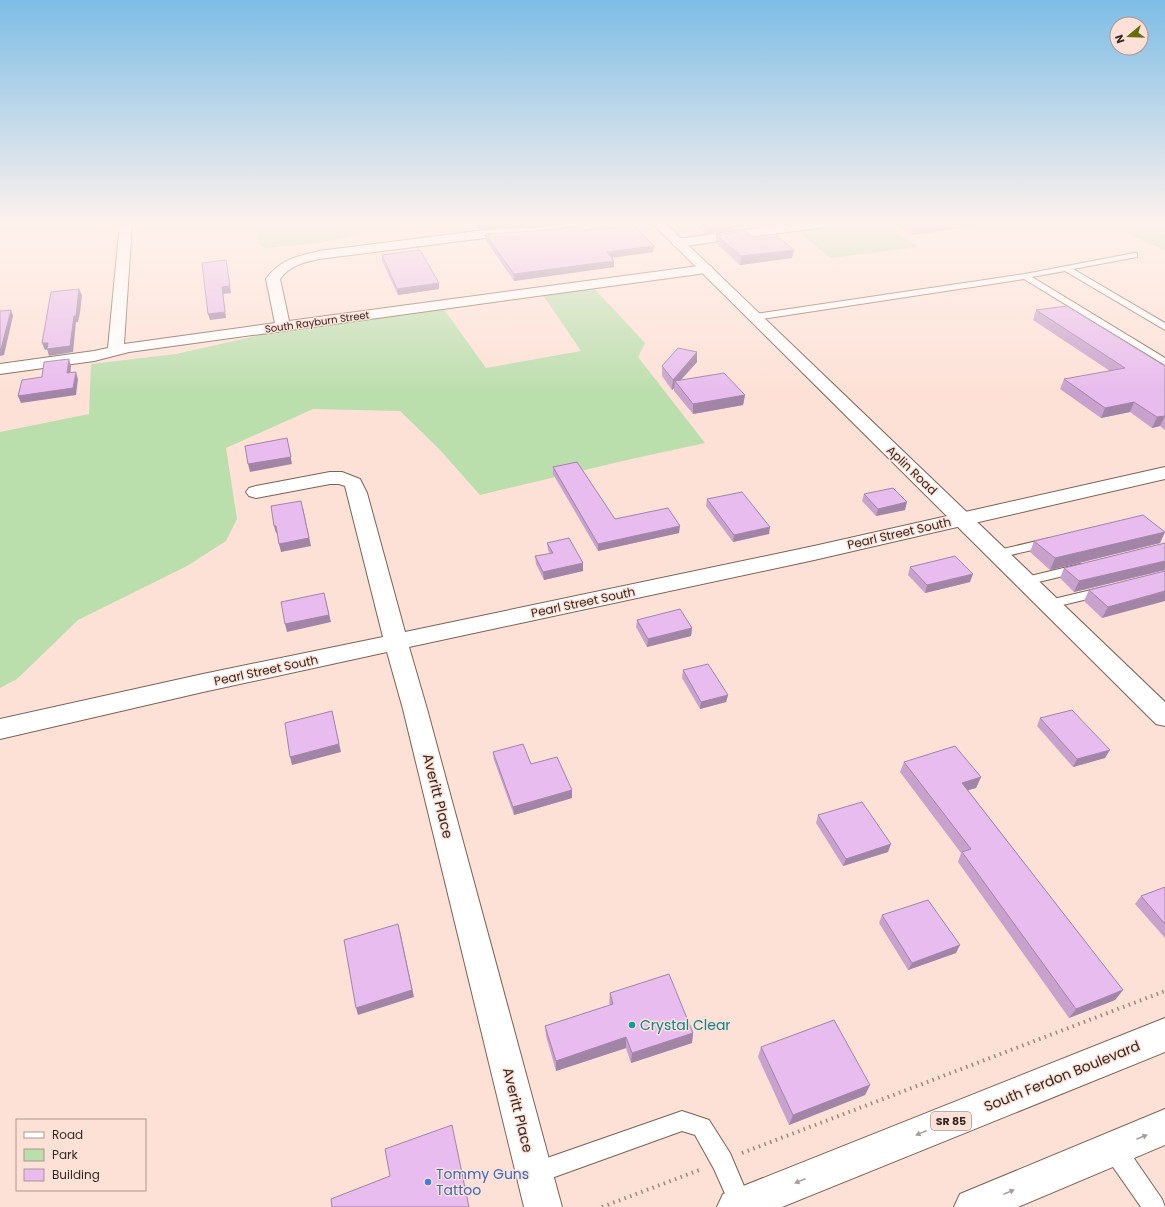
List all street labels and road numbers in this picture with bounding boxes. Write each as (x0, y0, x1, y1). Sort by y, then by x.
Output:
street label: South Rayburn Street (264, 307, 370, 337)
street label: Aplin Road (883, 442, 941, 498)
street label: Pearl Street South (845, 513, 953, 553)
street label: Pearl Street South (529, 583, 637, 621)
street label: Pearl Street South (212, 651, 320, 689)
street label: Averitt Place (418, 751, 458, 841)
street label: South Ferdon Boulevard (981, 1036, 1143, 1116)
street label: Averitt Place (498, 1065, 538, 1155)
road number: SR 85 (931, 1112, 971, 1130)

